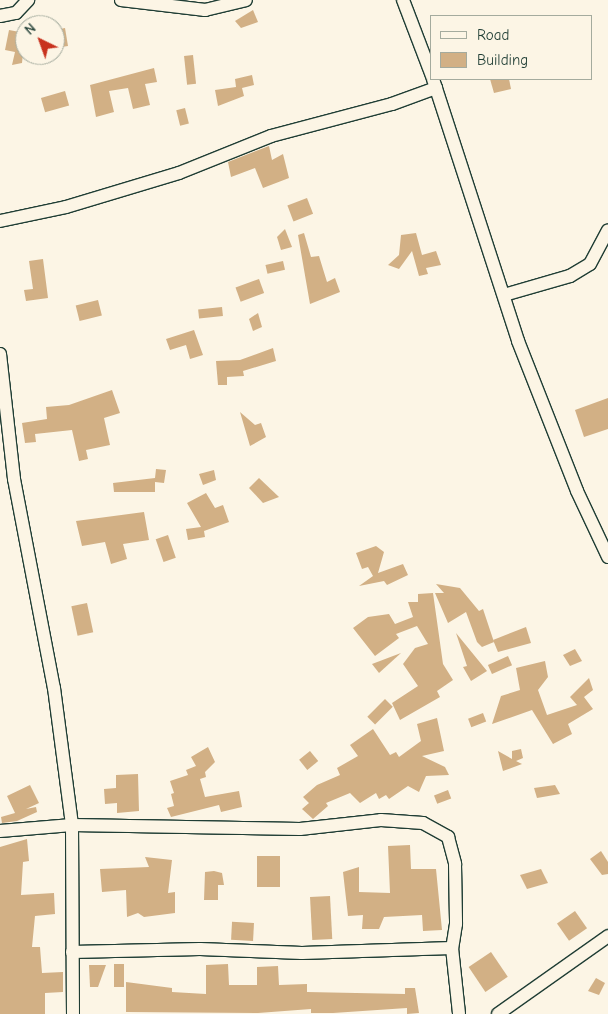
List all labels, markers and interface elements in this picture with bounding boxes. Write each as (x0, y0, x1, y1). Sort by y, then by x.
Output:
north arrow (15, 15, 65, 65)
legend (430, 15, 593, 80)
text: N (21, 20, 39, 39)
text: Road (477, 26, 509, 44)
text: Building (477, 51, 528, 69)

